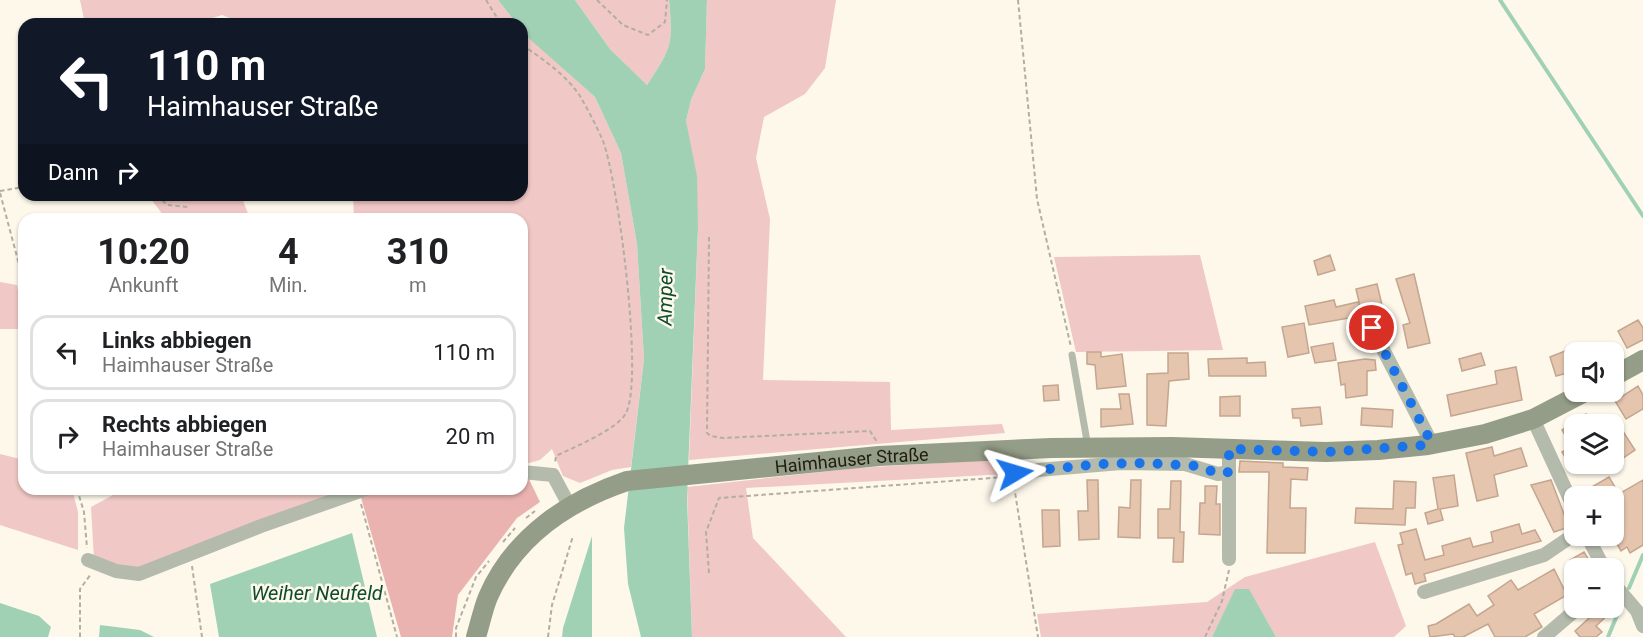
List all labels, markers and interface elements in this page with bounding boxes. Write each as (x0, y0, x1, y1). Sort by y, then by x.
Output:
text: 110 m (147, 41, 266, 90)
icon: left (48, 42, 126, 120)
text: Haimhauser Straße (147, 91, 378, 123)
icon: right (111, 156, 144, 189)
text: Dann (48, 160, 99, 185)
text: 10:20 (97, 231, 190, 273)
text: 4 (278, 231, 299, 273)
text: 310 (387, 231, 449, 273)
water label: Amper (652, 267, 678, 327)
text: Ankunft (109, 273, 178, 297)
text: Min. (269, 273, 308, 297)
text: m (409, 273, 427, 297)
pin (1346, 302, 1397, 353)
icon: arrive (1355, 311, 1388, 344)
text: Links abbiegen (102, 328, 252, 353)
icon: left (51, 336, 84, 369)
text: 110 m (433, 340, 495, 365)
map controls (1564, 342, 1624, 618)
button: sound (1564, 342, 1624, 402)
text: Haimhauser Straße (102, 353, 273, 377)
text: Rechts abbiegen (102, 412, 267, 437)
button: layers (1564, 414, 1624, 474)
icon: right (51, 420, 84, 453)
text: 20 m (446, 424, 495, 449)
text: Haimhauser Straße (102, 437, 273, 461)
position arrow (983, 441, 1047, 505)
street label: Haimhauser Straße (774, 443, 929, 477)
button: + (1564, 486, 1624, 546)
button: − (1564, 558, 1624, 618)
water label: Weiher Neufeld (251, 581, 384, 605)

